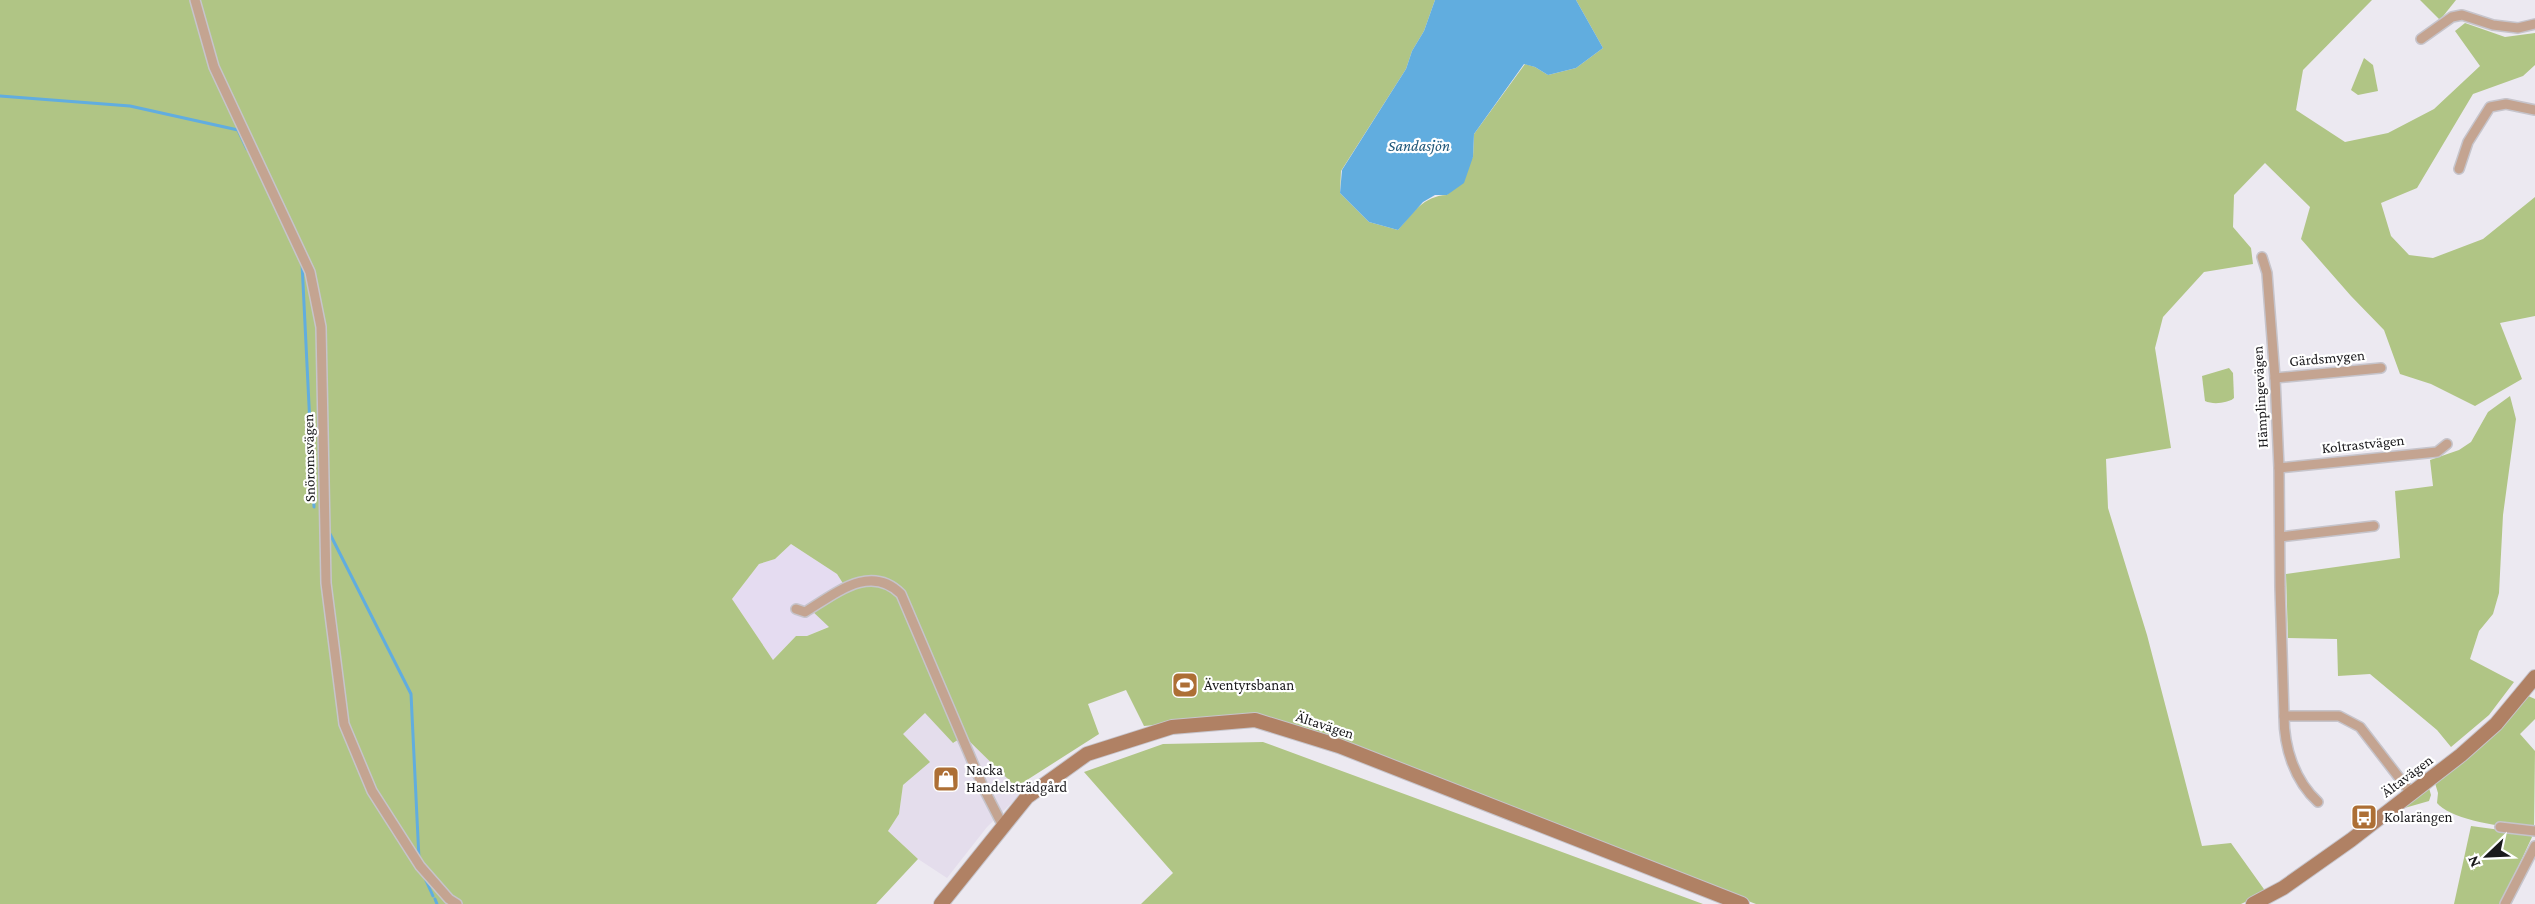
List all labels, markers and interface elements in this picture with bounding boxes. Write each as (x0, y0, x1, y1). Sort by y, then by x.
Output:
water label: Sandasjön (1388, 137, 1450, 155)
street label: Hämplingevägen (2249, 346, 2272, 448)
street label: Gärdsmygen (2288, 347, 2366, 370)
street label: Snöromsvägen (300, 414, 319, 502)
street label: Koltrastvägen (2321, 432, 2405, 457)
sports icon: Äventyrsbanan (1170, 670, 1200, 700)
place label: Äventyrsbanan (1204, 677, 1294, 694)
street label: Ältavägen (1294, 708, 1356, 743)
street label: Ältavägen (2378, 752, 2436, 801)
place label: Nacka Handelsträdgård (966, 762, 1067, 796)
shop icon: Nacka Handelsträdgård (931, 764, 961, 794)
bus stop icon: Kolarängen (2349, 802, 2379, 832)
place label: Kolarängen (2384, 809, 2453, 826)
north arrow (2457, 826, 2517, 886)
text: N (2464, 853, 2484, 870)

